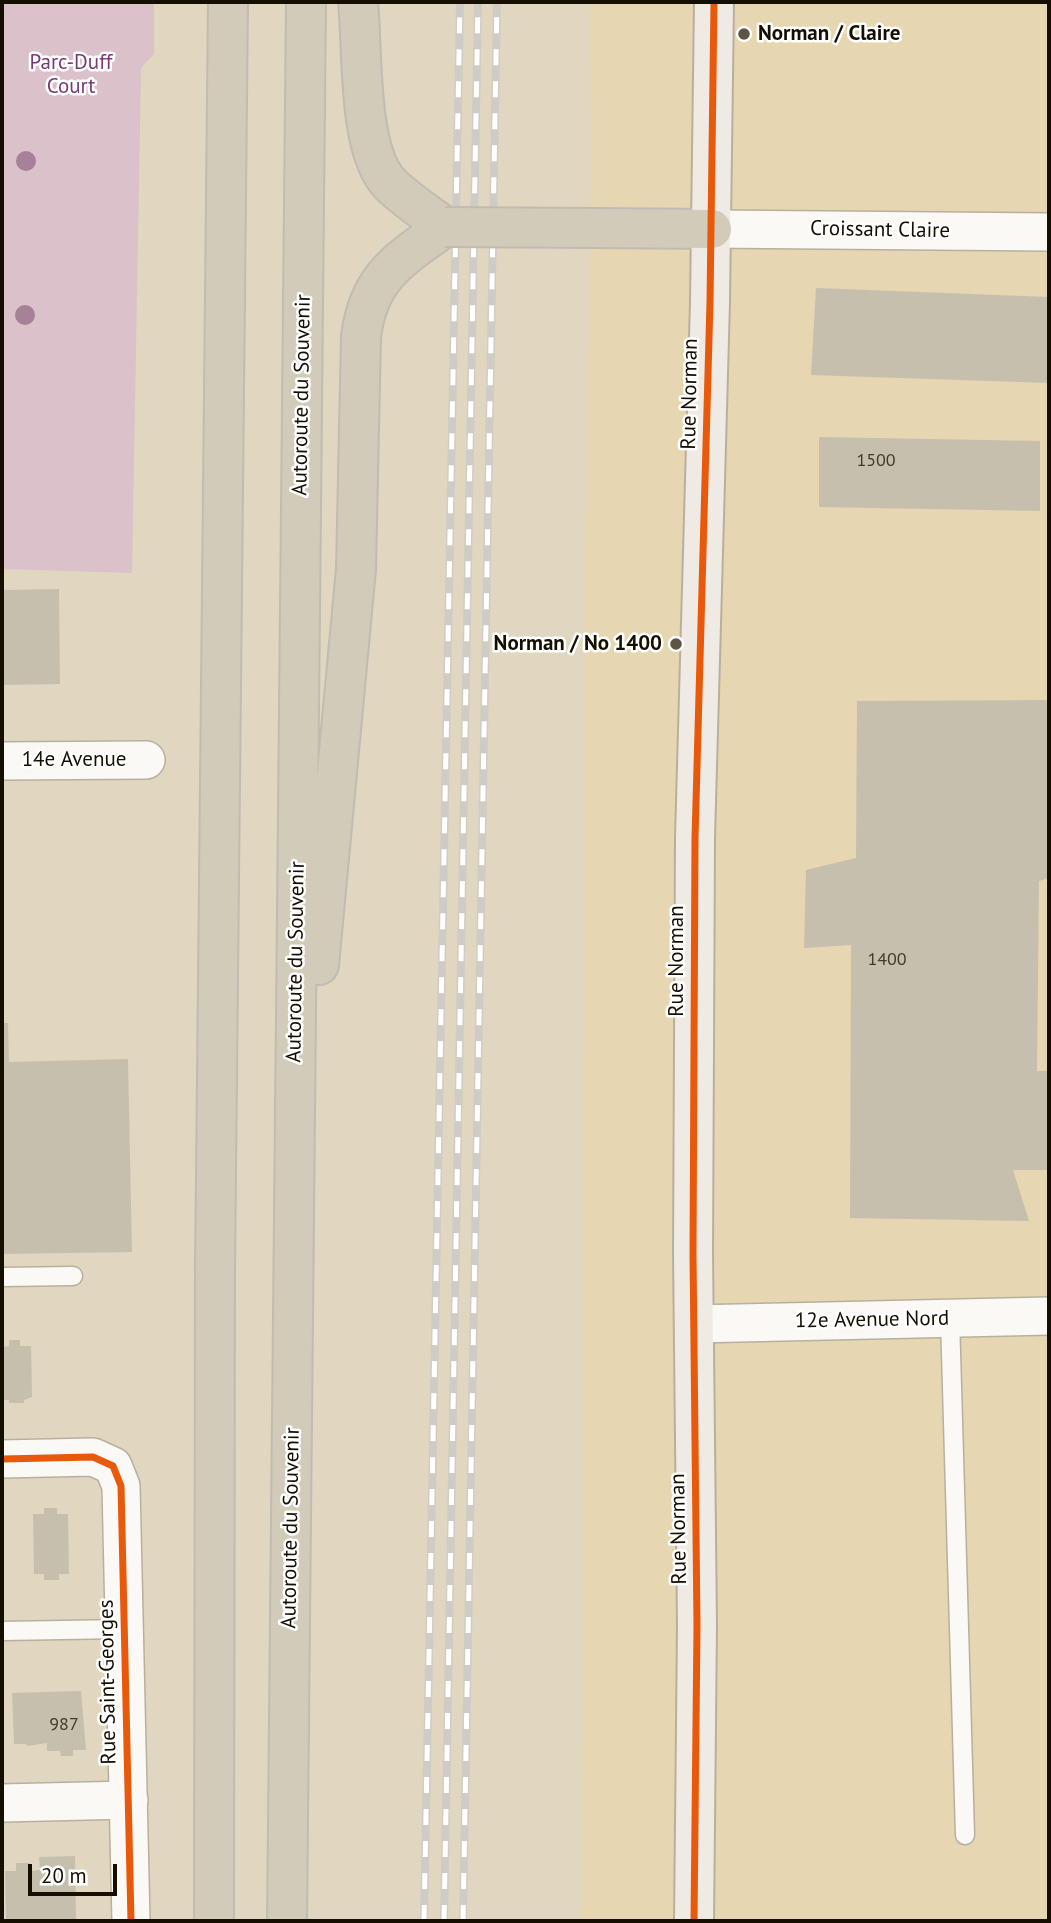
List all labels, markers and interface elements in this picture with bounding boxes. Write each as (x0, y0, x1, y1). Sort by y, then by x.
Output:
place label: Norman / Claire (758, 21, 900, 47)
marker: Norman / Claire (736, 26, 752, 42)
park label: Parc-Duff Court (29, 50, 113, 100)
street label: Croissant Claire (810, 216, 950, 244)
street label: Autoroute du Souvenir (288, 294, 316, 496)
street label: Rue Norman (676, 338, 704, 450)
house number: 1500 (856, 450, 896, 472)
place label: Norman / No 1400 (494, 631, 662, 657)
marker: Norman / No 1400 (668, 636, 684, 652)
street label: 14e Avenue (22, 747, 126, 773)
street label: Autoroute du Souvenir (282, 861, 310, 1063)
street label: Rue Norman (664, 905, 690, 1017)
house number: 1400 (867, 949, 907, 971)
street label: 12e Avenue Nord (795, 1306, 949, 1334)
street label: Autoroute du Souvenir (277, 1427, 305, 1629)
street label: Rue Norman (665, 1473, 693, 1585)
street label: Rue Saint-Georges (94, 1599, 122, 1765)
house number: 987 (49, 1714, 79, 1736)
scale bar (32, 1850, 121, 1894)
text: 20 m (41, 1862, 87, 1889)

